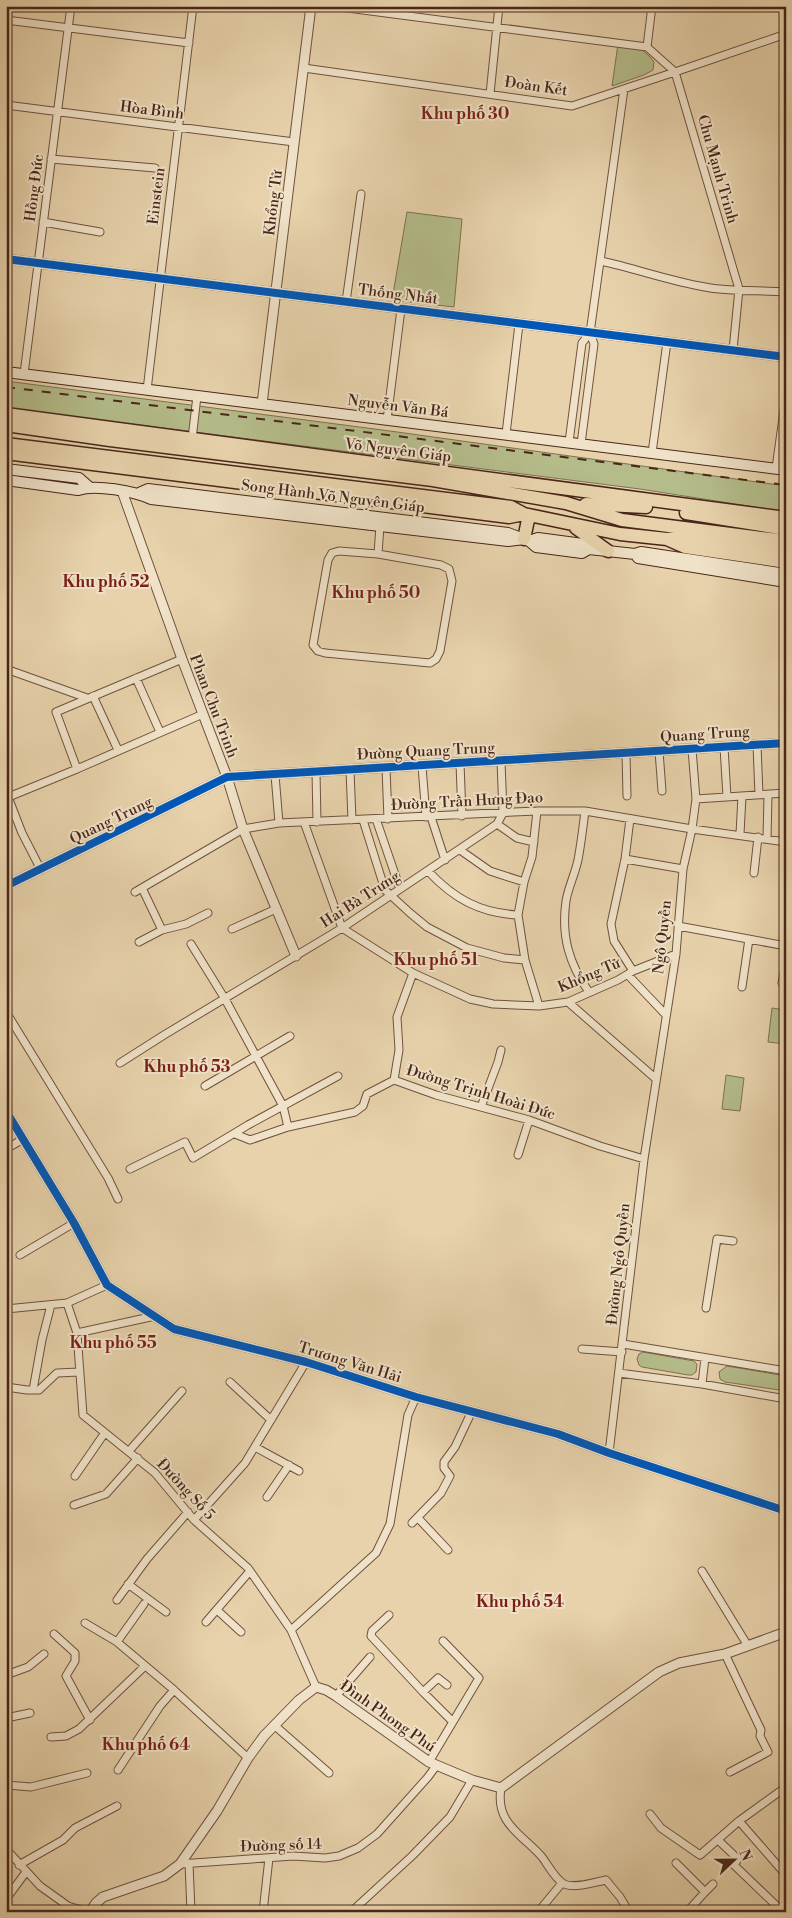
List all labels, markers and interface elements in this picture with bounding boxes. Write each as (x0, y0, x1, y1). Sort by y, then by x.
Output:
street label: Đoàn Kết (503, 73, 569, 100)
street label: Hòa Bình (119, 97, 185, 124)
district label: Khu phố 30 (421, 104, 509, 124)
street label: Chu Mạnh Trinh (693, 113, 742, 226)
street label: Hồng Đức (21, 153, 48, 223)
street label: Einstein (144, 166, 169, 226)
street label: Khổng Tử (260, 169, 287, 237)
street label: Thống Nhất (357, 280, 440, 309)
street label: Nguyễn Văn Bá (346, 391, 450, 422)
street label: Võ Nguyên Giáp (343, 434, 452, 466)
street label: Song Hành Võ Nguyên Giáp (240, 476, 426, 517)
district label: Khu phố 52 (62, 572, 150, 592)
district label: Khu phố 50 (332, 583, 420, 603)
street label: Phan Chu Trinh (185, 652, 242, 761)
street label: Quang Trung (660, 722, 751, 747)
street label: Đường Quang Trung (357, 738, 496, 765)
street label: Đường Trần Hưng Đạo (390, 788, 544, 815)
street label: Quang Trung (67, 792, 156, 849)
street label: Hai Bà Trưng (317, 867, 404, 932)
street label: Ngô Quyền (649, 899, 676, 975)
district label: Khu phố 51 (394, 950, 479, 970)
street label: Khổng Tử (555, 954, 624, 997)
district label: Khu phố 53 (144, 1057, 231, 1077)
street label: Đường Trịnh Hoài Đức (404, 1061, 558, 1124)
street label: Đường Ngô Quyền (603, 1202, 634, 1326)
district label: Khu phố 55 (69, 1333, 157, 1353)
street label: Trương Văn Hải (296, 1338, 404, 1387)
street label: Đường Số 5 (152, 1455, 219, 1524)
district label: Khu phố 54 (476, 1592, 564, 1612)
street label: Đình Phong Phú (336, 1676, 440, 1757)
district label: Khu phố 64 (102, 1735, 190, 1755)
street label: Đường số 14 (240, 1835, 322, 1856)
north arrow (710, 1836, 760, 1886)
text: N (735, 1847, 756, 1864)

